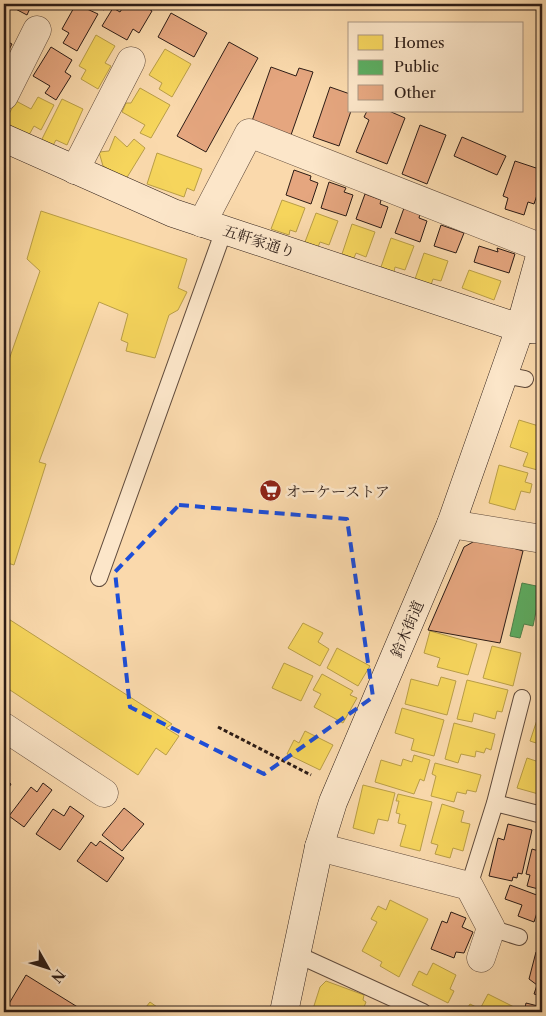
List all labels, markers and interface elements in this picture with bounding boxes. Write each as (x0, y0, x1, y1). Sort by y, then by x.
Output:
legend (348, 22, 524, 112)
text: Homes (394, 33, 445, 52)
text: Public (394, 57, 439, 76)
text: Other (394, 83, 437, 102)
street label: 五軒家通り (220, 220, 298, 262)
supermarket icon: オーケーストア (258, 479, 282, 503)
place label: オーケーストア (286, 482, 390, 501)
street label: 鈴木街道 (387, 598, 427, 660)
north arrow (22, 944, 72, 994)
text: N (47, 966, 69, 987)

